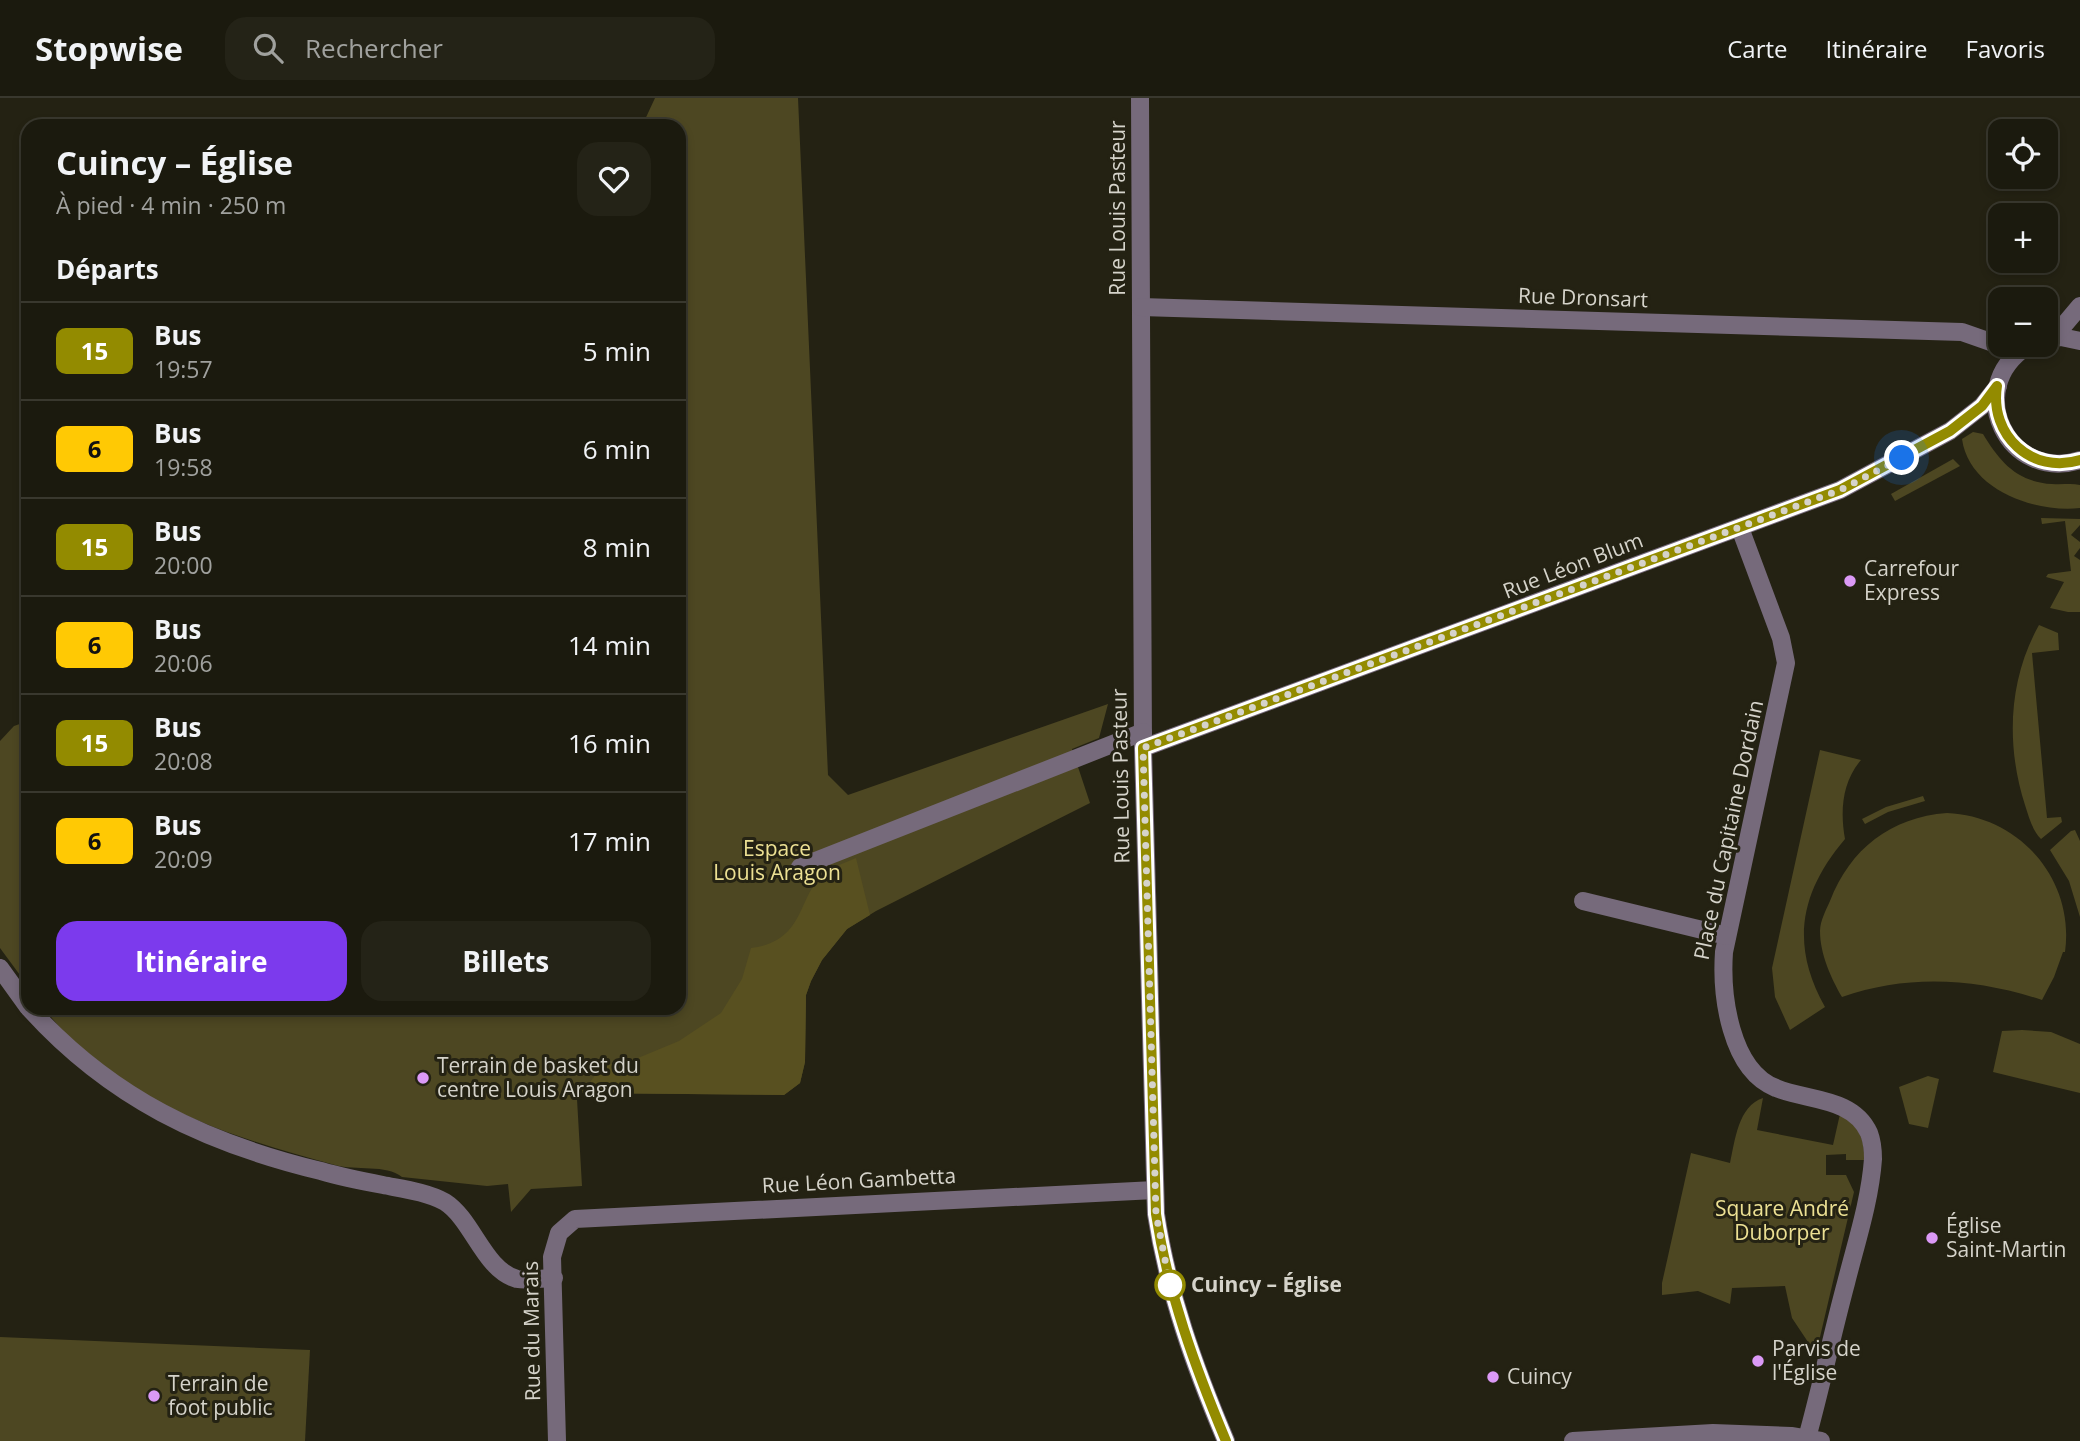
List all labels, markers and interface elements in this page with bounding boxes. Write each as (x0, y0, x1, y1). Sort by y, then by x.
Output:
search box (225, 17, 715, 80)
text: Stopwise (35, 26, 183, 71)
icon: search (249, 29, 287, 67)
text: Rechercher (305, 30, 443, 66)
text: Carte (1727, 32, 1788, 65)
text: Itinéraire (1826, 32, 1928, 65)
text: Favoris (1966, 32, 2045, 65)
map controls (1988, 119, 2058, 357)
button: locate (1988, 119, 2058, 189)
street label: Rue Louis Pasteur (1103, 120, 1131, 296)
text: Cuincy – Église (56, 140, 293, 185)
button: heart (577, 142, 651, 216)
text: À pied · 4 min · 250 m (56, 189, 286, 221)
button: + (1988, 203, 2058, 273)
text: Départs (56, 251, 159, 287)
street label: Rue Dronsart (1518, 281, 1649, 313)
button: − (1988, 287, 2058, 357)
text: Bus (154, 317, 201, 353)
text: 5 min (583, 333, 651, 369)
text: 15 (81, 334, 108, 367)
text: 19:57 (154, 353, 213, 385)
text: Bus (154, 415, 201, 451)
text: 6 min (583, 431, 651, 467)
text: 6 (88, 432, 101, 465)
your location (1884, 440, 1919, 475)
text: 19:58 (154, 451, 213, 483)
text: Bus (154, 513, 201, 549)
street label: Rue Léon Blum (1499, 525, 1647, 605)
text: 8 min (583, 529, 651, 565)
text: 15 (81, 530, 108, 563)
text: 20:00 (154, 549, 213, 581)
place label: Carrefour Express (1864, 554, 1959, 606)
marker: Carrefour Express (1842, 573, 1858, 589)
text: Bus (154, 611, 201, 647)
text: 14 min (568, 627, 651, 663)
text: 6 (88, 628, 101, 661)
text: 20:06 (154, 647, 213, 679)
street label: Rue Louis Pasteur (1104, 688, 1136, 864)
street label: Place du Capitaine Dordain (1687, 697, 1769, 962)
text: Bus (154, 709, 201, 745)
text: 16 min (568, 725, 651, 761)
text: 15 (81, 726, 108, 759)
text: 20:08 (154, 745, 213, 777)
text: Bus (154, 807, 201, 843)
text: 17 min (568, 823, 651, 859)
text: 6 (88, 824, 101, 857)
park label: Espace Louis Aragon (713, 834, 841, 886)
text: 20:09 (154, 843, 213, 875)
button: Itinéraire (56, 921, 347, 1001)
button: Billets (361, 921, 651, 1001)
place label: Terrain de basket du centre Louis Aragon (437, 1051, 639, 1103)
marker: Terrain de basket du centre Louis Aragon (415, 1070, 431, 1086)
street label: Rue Léon Gambetta (761, 1161, 957, 1199)
park label: Square André Duborper (1715, 1194, 1849, 1246)
place label: Église Saint-Martin (1946, 1211, 2066, 1263)
marker: Église Saint-Martin (1924, 1230, 1940, 1246)
street label: Rue du Marais (516, 1261, 546, 1401)
marker: Cuincy – Église (1155, 1270, 1185, 1300)
place label: Cuincy – Église (1191, 1270, 1342, 1298)
place label: Parvis de l'Église (1772, 1334, 1861, 1386)
marker: Parvis de l'Église (1750, 1353, 1766, 1369)
place label: Cuincy (1507, 1362, 1572, 1390)
place label: Terrain de foot public (168, 1369, 273, 1421)
marker: Cuincy (1485, 1369, 1501, 1385)
marker: Terrain de foot public (146, 1388, 162, 1404)

